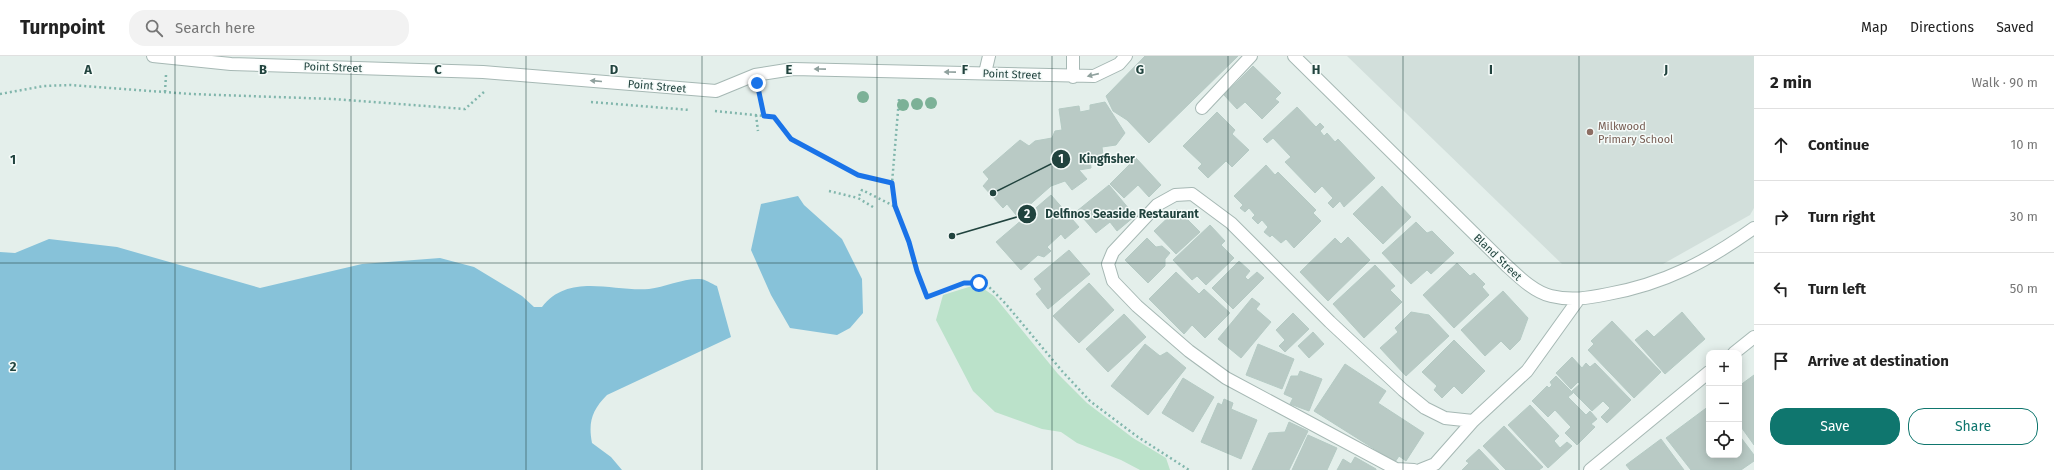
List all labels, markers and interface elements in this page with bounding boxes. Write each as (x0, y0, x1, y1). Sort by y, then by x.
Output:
search box (129, 10, 409, 46)
text: Turnpoint (20, 16, 105, 39)
icon: search (143, 17, 165, 39)
text: Search here (175, 19, 255, 37)
text: Map (1861, 19, 1888, 36)
text: Directions (1910, 19, 1974, 36)
text: Saved (1996, 19, 2034, 36)
street label: Point Street (303, 60, 363, 75)
text: A (83, 62, 92, 77)
text: B (259, 62, 267, 77)
text: C (434, 62, 442, 77)
text: D (610, 62, 619, 77)
text: E (786, 62, 793, 77)
text: F (962, 62, 969, 77)
text: G (1136, 62, 1144, 77)
text: H (1312, 62, 1320, 77)
text: I (1489, 62, 1493, 77)
text: J (1663, 62, 1668, 77)
one-way arrow (813, 66, 826, 72)
street label: Point Street (982, 67, 1042, 82)
one-way arrow (943, 69, 956, 75)
one-way arrow (1087, 72, 1099, 78)
text: 2 min (1770, 72, 1812, 93)
route end (748, 74, 766, 92)
text: Walk · 90 m (1972, 75, 2038, 90)
one-way arrow (590, 77, 602, 84)
street label: Point Street (627, 77, 687, 96)
place label: Milkwood Primary School (1598, 120, 1673, 146)
marker: Milkwood Primary School (1585, 127, 1595, 137)
icon: ahead (1770, 134, 1792, 156)
text: Continue (1808, 136, 1869, 154)
text: 10 m (2011, 137, 2038, 152)
callout: Kingfisher (1051, 147, 1143, 171)
text: 1 (10, 152, 16, 167)
text: 1 (1058, 152, 1064, 166)
text: Kingfisher (1079, 152, 1135, 166)
callout: Delfinos Seaside Restaurant (1017, 202, 1207, 226)
icon: right (1770, 206, 1792, 228)
text: 2 (1024, 207, 1030, 221)
text: Delfinos Seaside Restaurant (1045, 207, 1199, 221)
text: Turn right (1808, 208, 1875, 226)
text: 30 m (2010, 209, 2038, 224)
street label: Bland Street (1471, 231, 1524, 283)
route start (970, 274, 988, 292)
icon: left (1770, 278, 1792, 300)
text: Turn left (1808, 280, 1866, 298)
text: 50 m (2010, 281, 2038, 296)
map controls (1706, 350, 1742, 458)
button: + (1706, 350, 1742, 386)
icon: arrive (1770, 350, 1792, 372)
text: Arrive at destination (1808, 352, 1949, 370)
text: 2 (10, 359, 17, 374)
button: − (1706, 386, 1742, 422)
button: Save (1770, 408, 1900, 445)
button: Share (1908, 408, 2038, 445)
button: locate (1706, 422, 1742, 458)

